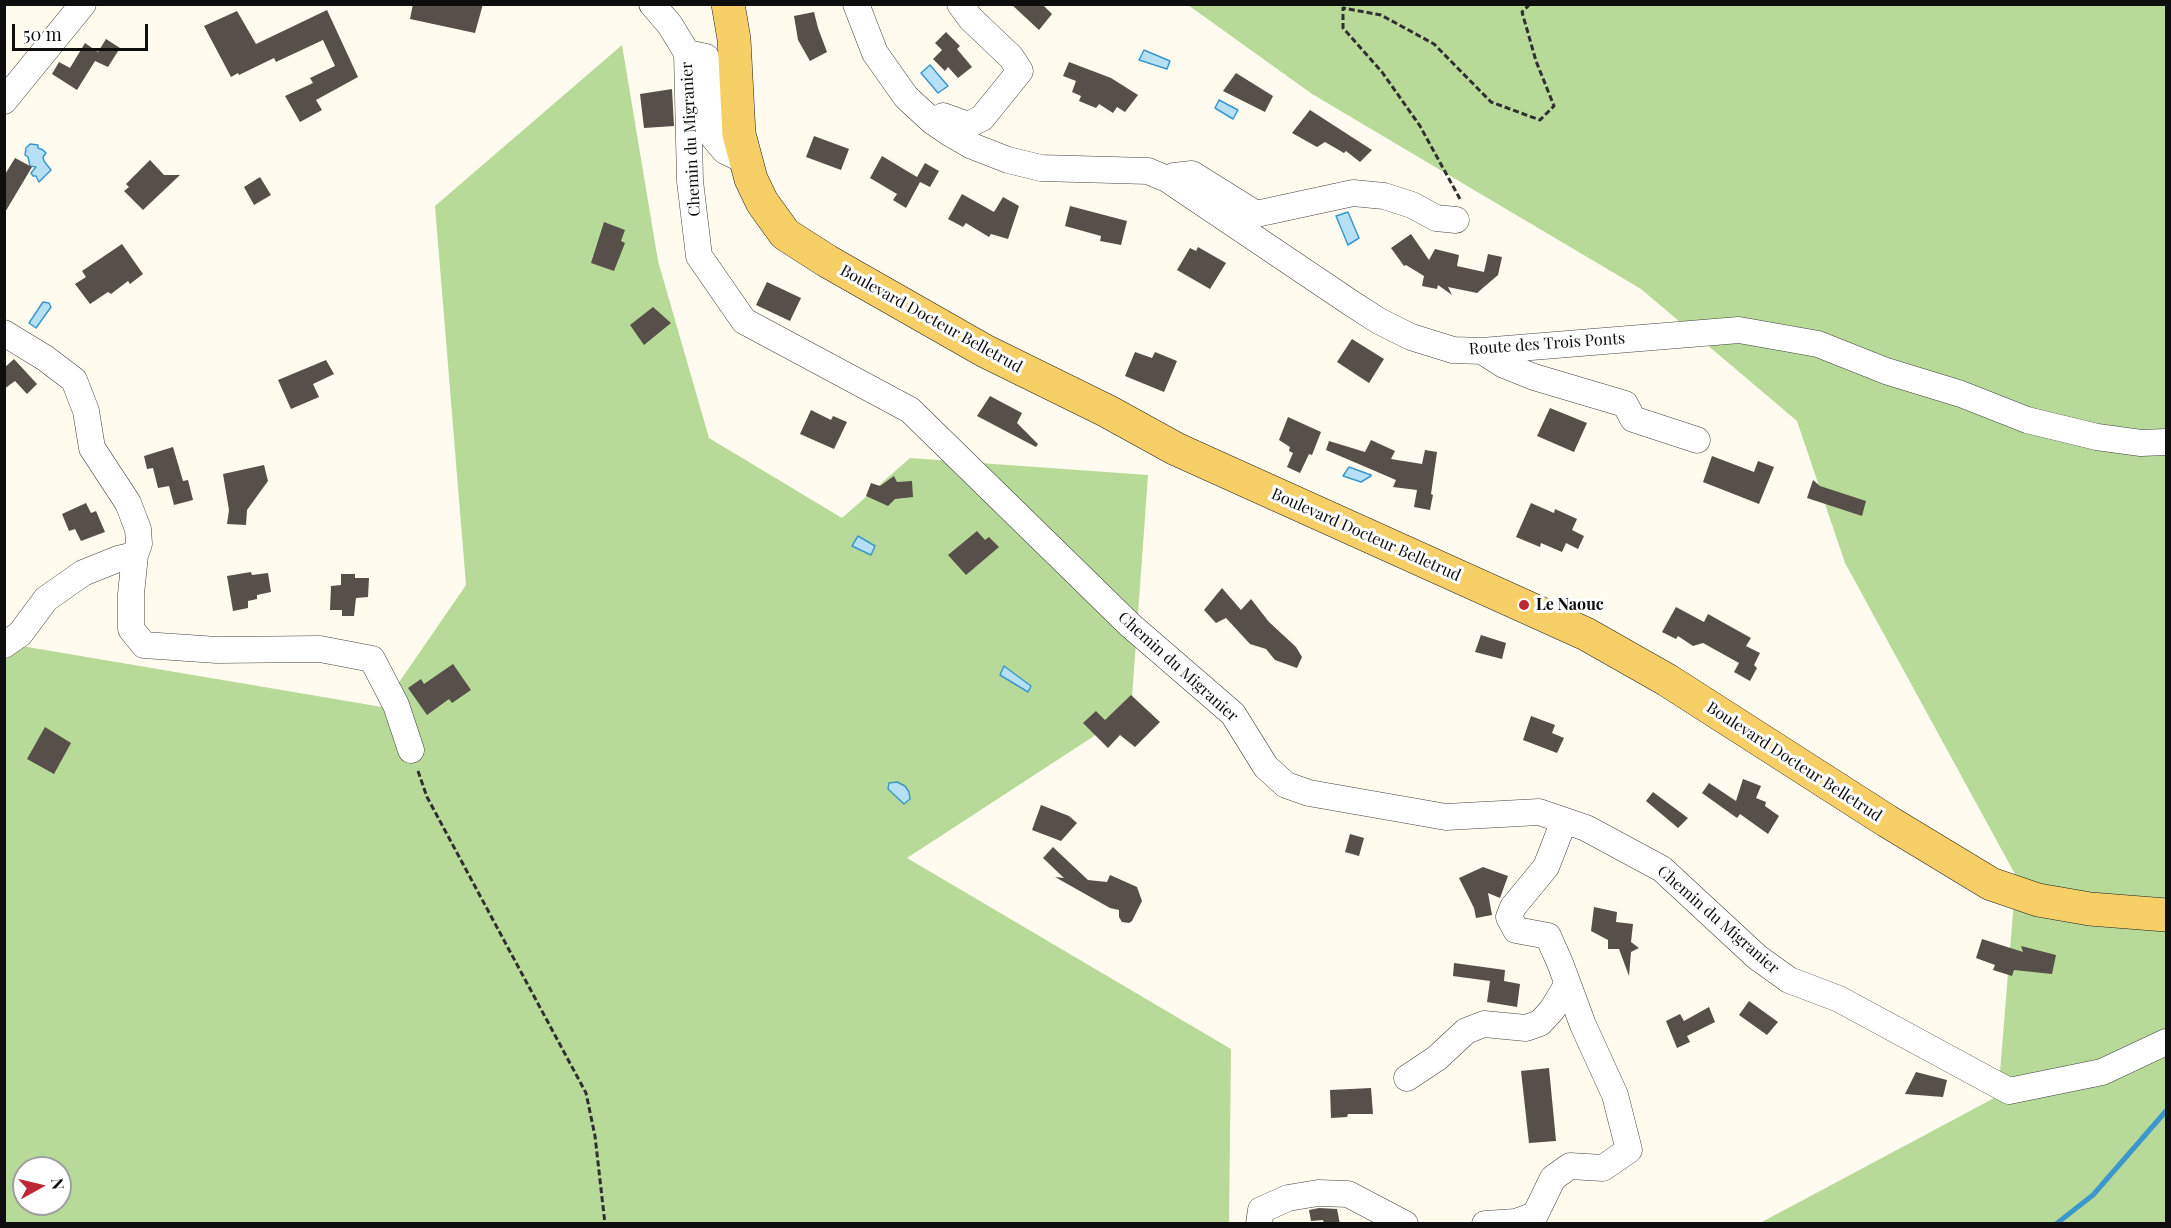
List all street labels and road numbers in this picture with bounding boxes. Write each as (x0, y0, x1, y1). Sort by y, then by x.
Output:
street label: Chemin du Migranier (677, 61, 705, 217)
street label: Boulevard Docteur Belletrud (837, 261, 1025, 377)
street label: Route des Trois Ponts (1468, 329, 1626, 359)
street label: Boulevard Docteur Belletrud (1268, 485, 1464, 585)
street label: Chemin du Migranier (1114, 608, 1242, 726)
street label: Boulevard Docteur Belletrud (1703, 698, 1885, 826)
street label: Chemin du Migranier (1653, 862, 1783, 978)

